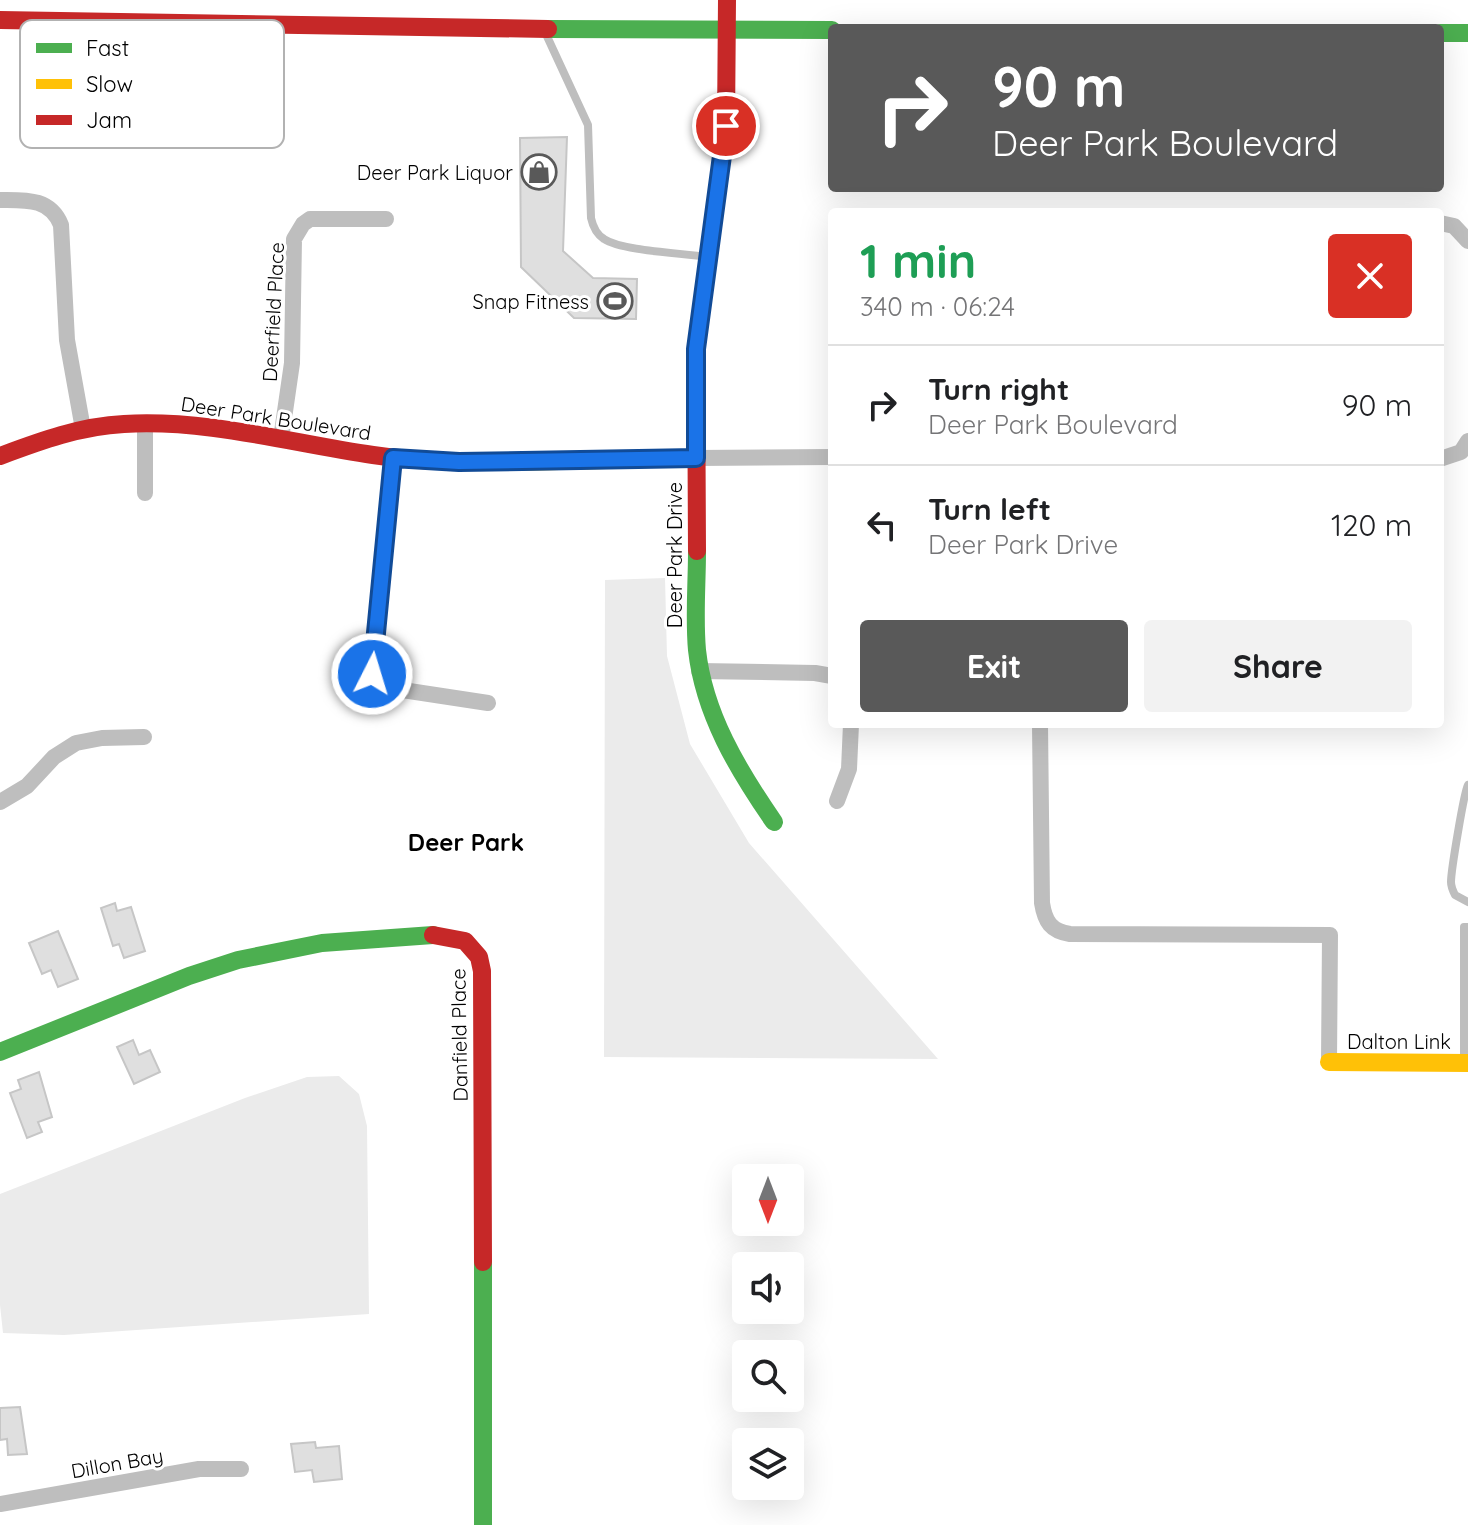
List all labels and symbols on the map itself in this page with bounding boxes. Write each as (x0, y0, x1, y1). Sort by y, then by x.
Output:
legend (20, 20, 284, 148)
text: Fast (86, 34, 129, 62)
text: Slow (86, 70, 133, 98)
pin (692, 92, 760, 160)
text: Jam (86, 106, 132, 134)
shop icon: Deer Park Liquor (520, 153, 558, 191)
place label: Deer Park Liquor (357, 160, 513, 185)
street label: Deerfield Place (257, 241, 289, 383)
sports icon: Snap Fitness (596, 282, 634, 320)
place label: Snap Fitness (473, 289, 589, 314)
street label: Deer Park Boulevard (179, 391, 373, 445)
street label: Deer Park Drive (662, 482, 687, 628)
position arrow (330, 632, 414, 716)
district label: Deer Park (408, 827, 524, 857)
street label: Danfield Place (445, 968, 473, 1102)
street label: Dalton Link (1347, 1029, 1451, 1054)
north arrow (732, 1164, 804, 1236)
street label: Dillon Bay (69, 1443, 165, 1483)

